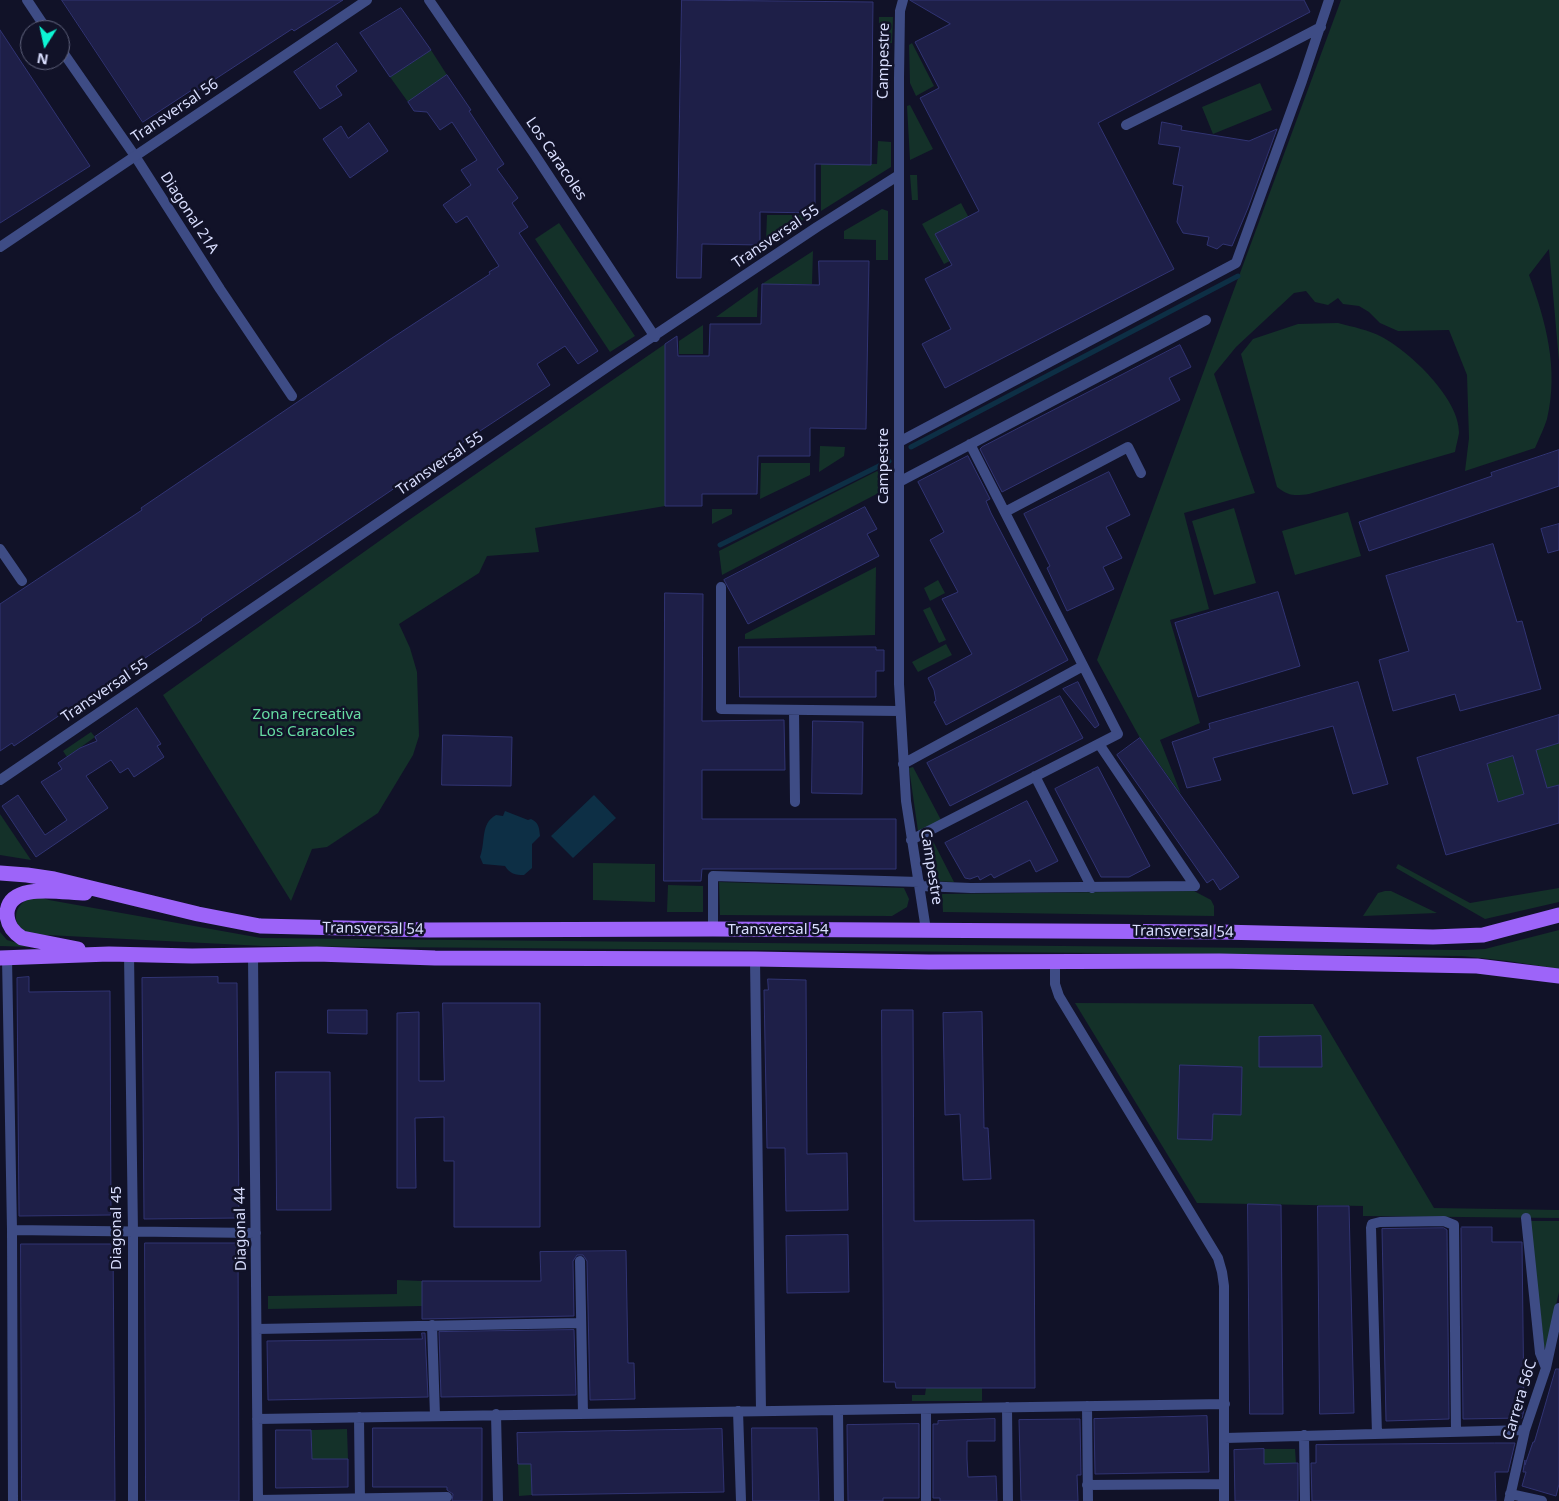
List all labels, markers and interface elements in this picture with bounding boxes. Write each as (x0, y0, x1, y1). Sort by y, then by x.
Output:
north arrow (20, 20, 70, 70)
street label: Campestre (874, 23, 894, 99)
text: N (35, 49, 50, 70)
street label: Transversal 56 (128, 75, 222, 147)
street label: Los Caracoles (522, 114, 590, 204)
street label: Diagonal 21A (156, 169, 222, 257)
street label: Transversal 55 (729, 201, 823, 273)
street label: Transversal 55 (393, 428, 487, 500)
street label: Campestre (875, 428, 893, 504)
street label: Transversal 55 (58, 655, 152, 727)
park label: Zona recreativa Los Caracoles (253, 706, 361, 741)
street label: Campestre (916, 828, 946, 906)
street label: Transversal 54 (322, 919, 424, 939)
street label: Transversal 54 (727, 921, 829, 939)
street label: Transversal 54 (1132, 922, 1234, 942)
street label: Diagonal 45 (108, 1186, 126, 1270)
street label: Diagonal 44 (231, 1187, 251, 1271)
street label: Carrera 56C (1499, 1358, 1541, 1442)

